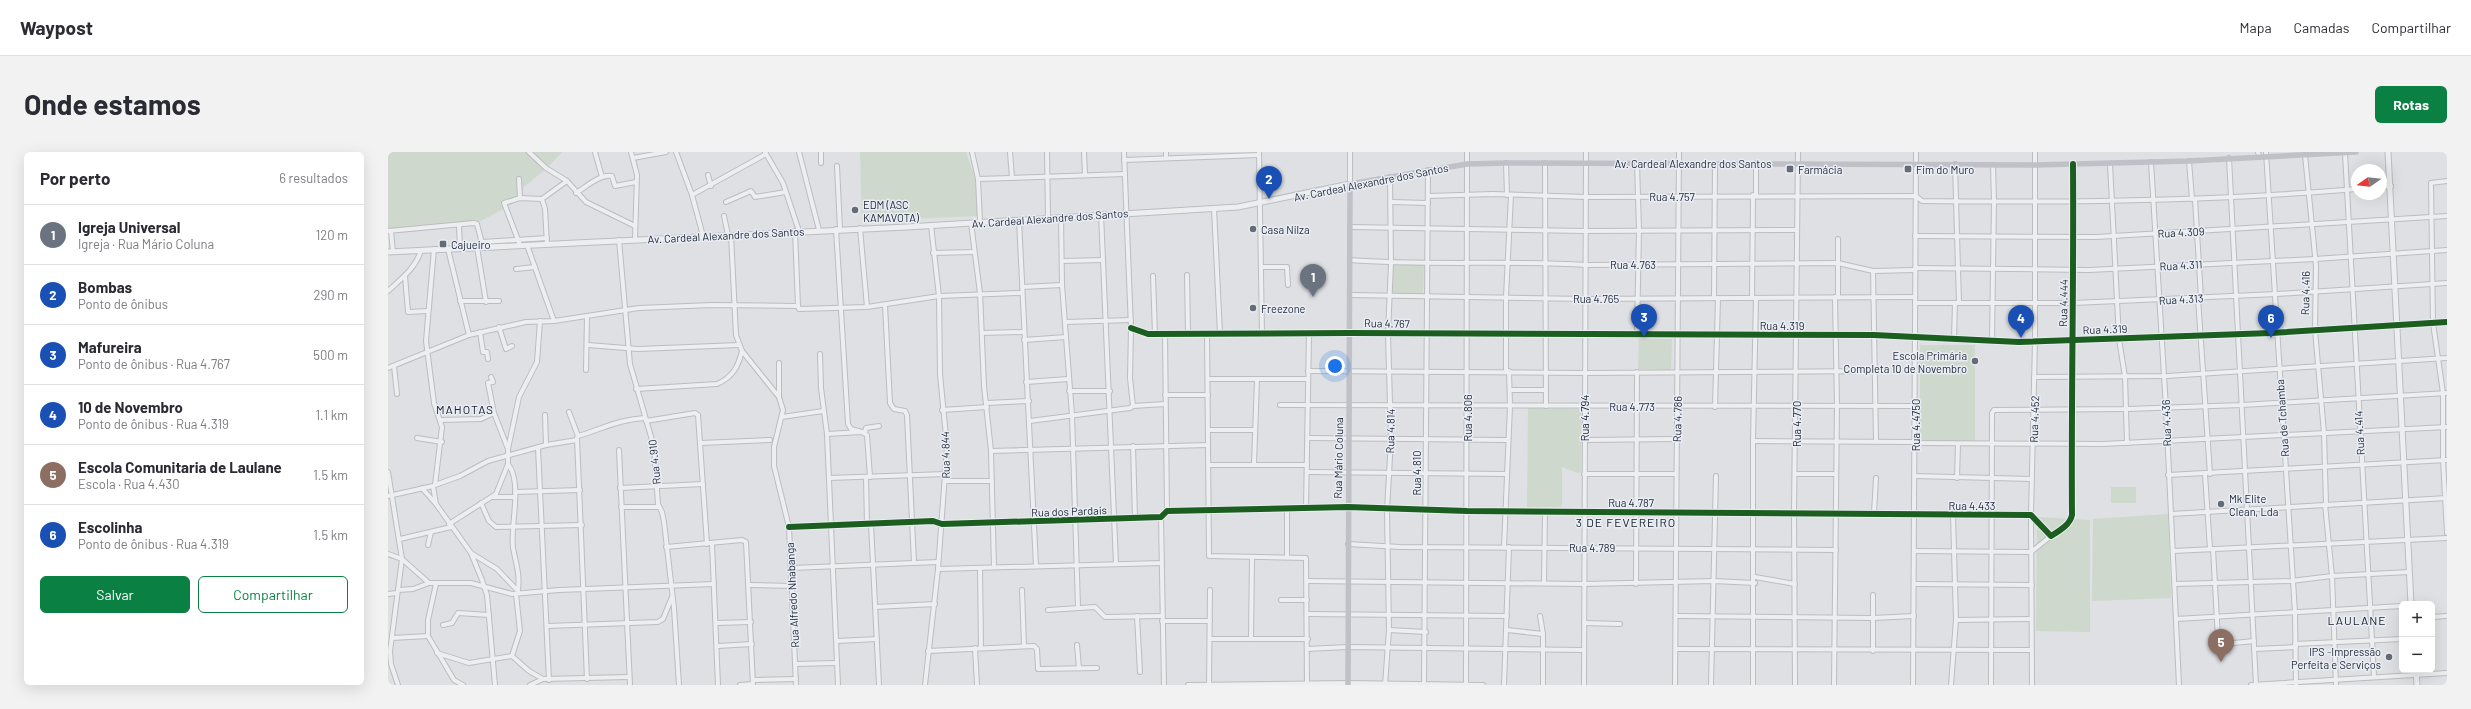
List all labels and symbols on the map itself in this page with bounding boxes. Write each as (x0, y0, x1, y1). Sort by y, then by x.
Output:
street label: Av. Cardeal Alexandre dos Santos (1615, 157, 1771, 170)
street label: Av. Cardeal Alexandre dos Santos (1293, 161, 1449, 203)
place label: Farmácia (1798, 163, 1842, 176)
place label: Fim do Muro (1916, 163, 1974, 176)
marker: Farmácia (1785, 164, 1795, 174)
marker: Fim do Muro (1903, 164, 1913, 174)
north arrow (2351, 164, 2387, 200)
pin: 2 (1256, 166, 1282, 199)
street label: Rua 4.757 (1649, 190, 1695, 203)
place label: EDM (ASC KAMAVOTA) (863, 198, 919, 224)
marker: EDM (ASC KAMAVOTA) (850, 205, 860, 215)
street label: Av. Cardeal Alexandre dos Santos (971, 206, 1129, 230)
place label: Casa Nilza (1261, 223, 1310, 236)
street label: Av. Cardeal Alexandre dos Santos (647, 224, 805, 246)
marker: Casa Nilza (1248, 224, 1258, 234)
street label: Rua 4.309 (2157, 224, 2205, 240)
place label: Cajueiro (451, 238, 490, 251)
marker: Cajueiro (438, 239, 448, 249)
street label: Rua 4.311 (2159, 257, 2203, 273)
street label: Rua 4.763 (1610, 258, 1656, 271)
pin: 1 (1300, 264, 1326, 297)
street label: Rua 4.416 (2298, 270, 2312, 315)
street label: Rua 4.444 (2056, 279, 2070, 327)
street label: Rua 4.313 (2158, 291, 2204, 307)
street label: Rua 4.765 (1573, 292, 1619, 305)
place label: Freezone (1261, 302, 1306, 315)
marker: Freezone (1248, 303, 1258, 313)
pin: 3 (1631, 304, 1657, 337)
pin: 4 (2008, 305, 2034, 338)
pin: 6 (2258, 305, 2284, 338)
street label: Rua 4.767 (1364, 316, 1410, 330)
street label: Rua 4.319 (1760, 319, 1805, 332)
street label: Rua 4.319 (2082, 322, 2128, 336)
place label: Escola Primária Completa 10 de Novembro (1844, 349, 1967, 375)
your location (1325, 356, 1345, 376)
marker: Escola Primária Completa 10 de Novembro (1970, 356, 1980, 366)
street label: Rua de Tchamba (2273, 379, 2291, 457)
street label: Rua 4.806 (1461, 394, 1474, 442)
street label: Rua 4.794 (1578, 395, 1591, 441)
street label: Rua 4.786 (1670, 395, 1684, 442)
street label: Rua 4.452 (2027, 395, 2041, 443)
street label: Rua 4.4750 (1909, 399, 1922, 451)
street label: Rua 4.436 (2159, 399, 2173, 447)
street label: Rua 4.773 (1609, 400, 1655, 413)
street label: Rua 4.770 (1790, 401, 1803, 447)
district label: MAHOTAS (436, 402, 494, 416)
street label: Rua 4.814 (1383, 408, 1397, 454)
street label: Rua 4.414 (2351, 410, 2367, 456)
street label: Rua Mário Coluna (1331, 417, 1345, 499)
street label: Rua 4.844 (938, 431, 952, 479)
street label: Rua 4.910 (645, 439, 663, 485)
street label: Rua 4.810 (1410, 450, 1423, 496)
place label: Mk Elite Clean, Lda (2229, 492, 2278, 518)
street label: Rua 4.787 (1608, 496, 1654, 509)
street label: Rua 4.433 (1949, 499, 1995, 512)
marker: Mk Elite Clean, Lda (2216, 499, 2226, 509)
street label: Rua dos Pardais (1031, 503, 1107, 519)
district label: 3 DE FEVEREIRO (1576, 515, 1676, 529)
street label: Rua 4.789 (1569, 541, 1615, 554)
street label: Rua Alfredo Nhabanga (783, 542, 801, 648)
district label: LAULANE (2327, 613, 2387, 627)
pin: 5 (2208, 629, 2234, 662)
place label: IPS -Impressão Perfeita e Serviços (2291, 645, 2381, 671)
marker: IPS -Impressão Perfeita e Serviços (2384, 652, 2394, 662)

